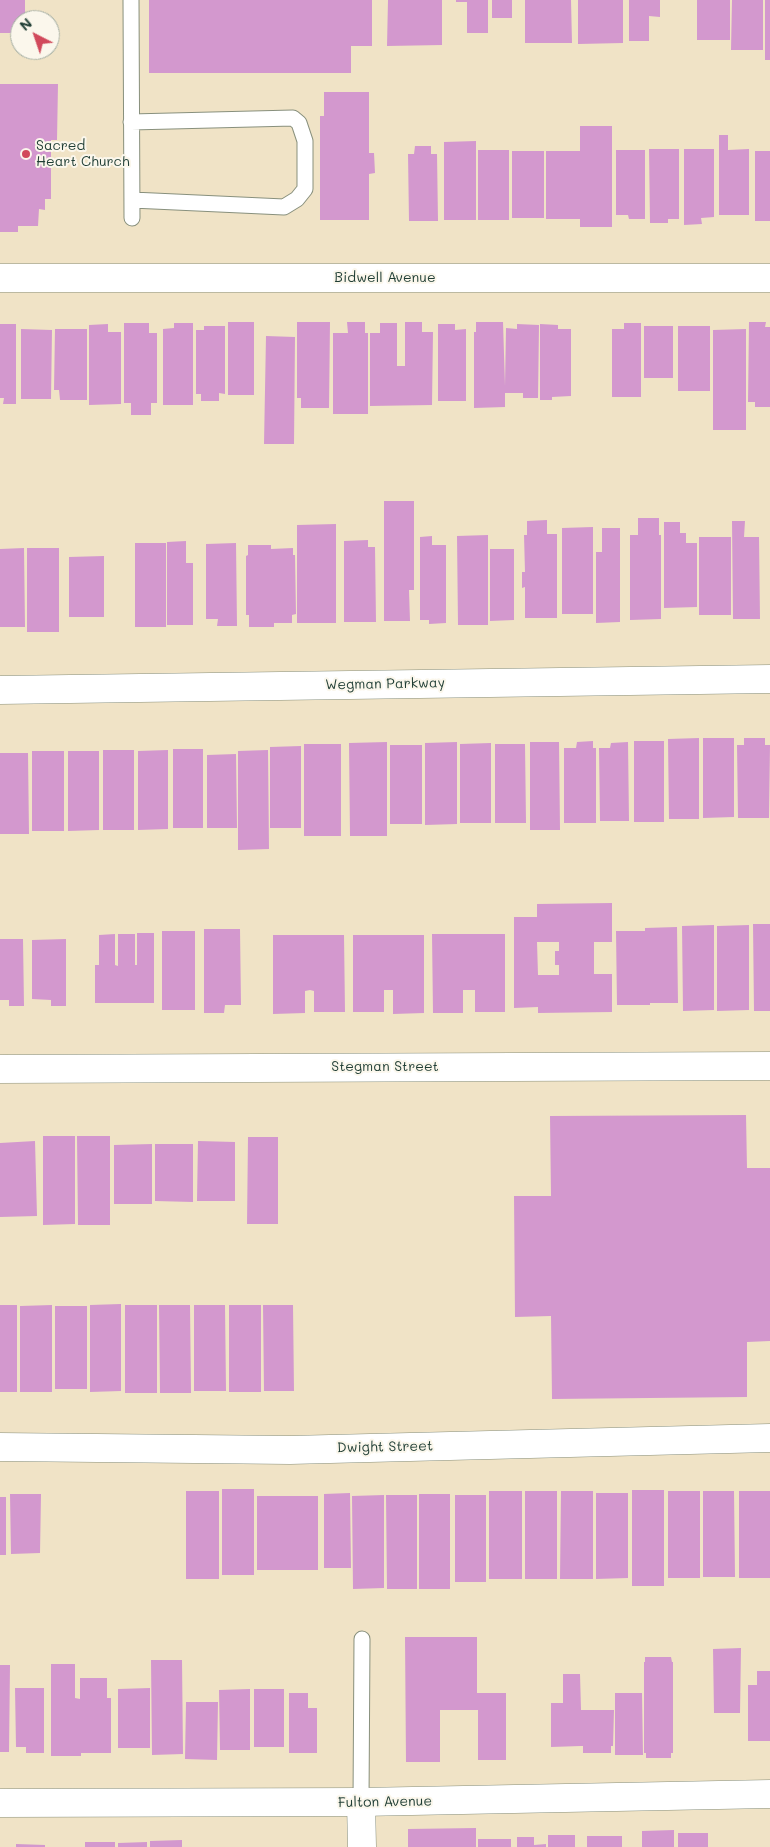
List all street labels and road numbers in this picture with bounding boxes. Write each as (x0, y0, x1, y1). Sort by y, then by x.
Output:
street label: Bidwell Avenue (334, 270, 436, 286)
street label: Wegman Parkway (325, 675, 445, 693)
street label: Stegman Street (331, 1059, 439, 1075)
street label: Dwight Street (337, 1438, 433, 1456)
street label: Fulton Avenue (338, 1793, 432, 1811)

